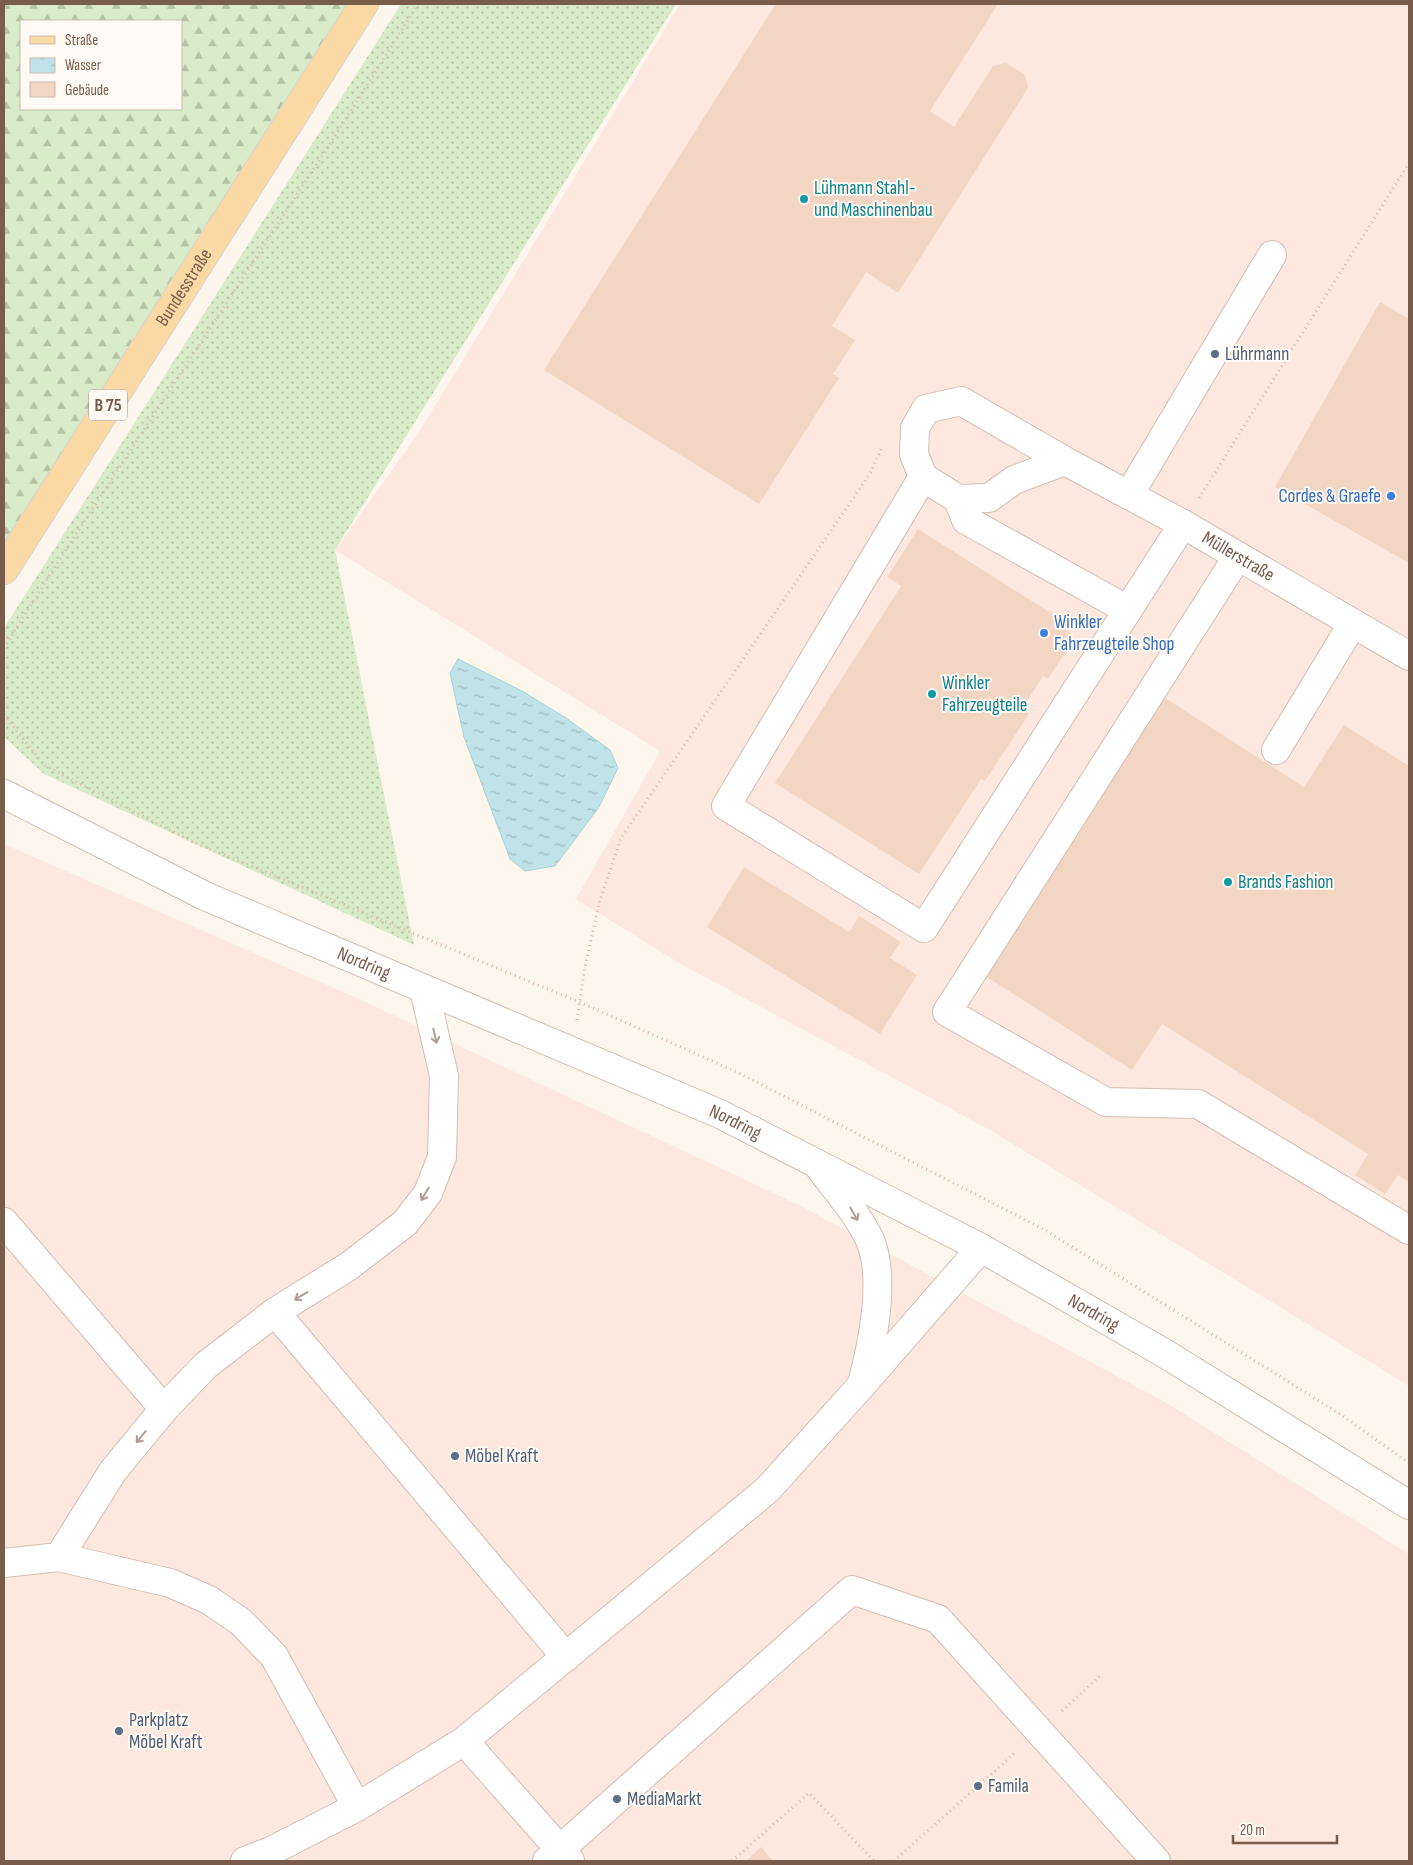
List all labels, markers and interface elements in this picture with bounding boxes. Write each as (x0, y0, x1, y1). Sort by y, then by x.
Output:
legend (20, 20, 182, 110)
text: Straße (65, 31, 98, 50)
text: Wasser (65, 56, 102, 75)
text: Gebäude (65, 81, 109, 100)
place label: Lühmann Stahl- und Maschinenbau (814, 177, 933, 222)
marker: Lühmann Stahl- und Maschinenbau (798, 193, 810, 205)
street label: Bundesstraße (151, 244, 217, 330)
place label: Lührmann (1225, 343, 1289, 366)
marker: Lührmann (1209, 348, 1221, 360)
road number: B 75 (89, 390, 127, 420)
place label: Cordes & Graefe (1279, 485, 1381, 508)
marker: Cordes & Graefe (1385, 490, 1397, 502)
street label: Müllerstraße (1198, 526, 1279, 586)
place label: Winkler Fahrzeugteile Shop (1054, 611, 1174, 656)
marker: Winkler Fahrzeugteile Shop (1038, 627, 1050, 639)
place label: Winkler Fahrzeugteile (942, 672, 1027, 717)
marker: Winkler Fahrzeugteile (926, 688, 938, 700)
place label: Brands Fashion (1238, 871, 1334, 894)
marker: Brands Fashion (1222, 876, 1234, 888)
street label: Nordring (334, 942, 394, 985)
one-way arrow (430, 1028, 440, 1044)
street label: Nordring (706, 1099, 766, 1145)
one-way arrow (420, 1187, 430, 1201)
one-way arrow (849, 1206, 859, 1221)
street label: Nordring (1064, 1289, 1124, 1337)
one-way arrow (295, 1291, 309, 1301)
one-way arrow (136, 1430, 147, 1443)
place label: Möbel Kraft (465, 1445, 539, 1468)
marker: Möbel Kraft (449, 1450, 461, 1462)
place label: Parkplatz Möbel Kraft (129, 1709, 203, 1754)
marker: Parkplatz Möbel Kraft (113, 1725, 125, 1737)
place label: Famila (988, 1775, 1029, 1798)
marker: Famila (972, 1780, 984, 1792)
place label: MediaMarkt (627, 1788, 702, 1811)
marker: MediaMarkt (611, 1793, 623, 1805)
scale bar (1233, 1812, 1337, 1844)
text: 20 m (1240, 1821, 1265, 1840)

